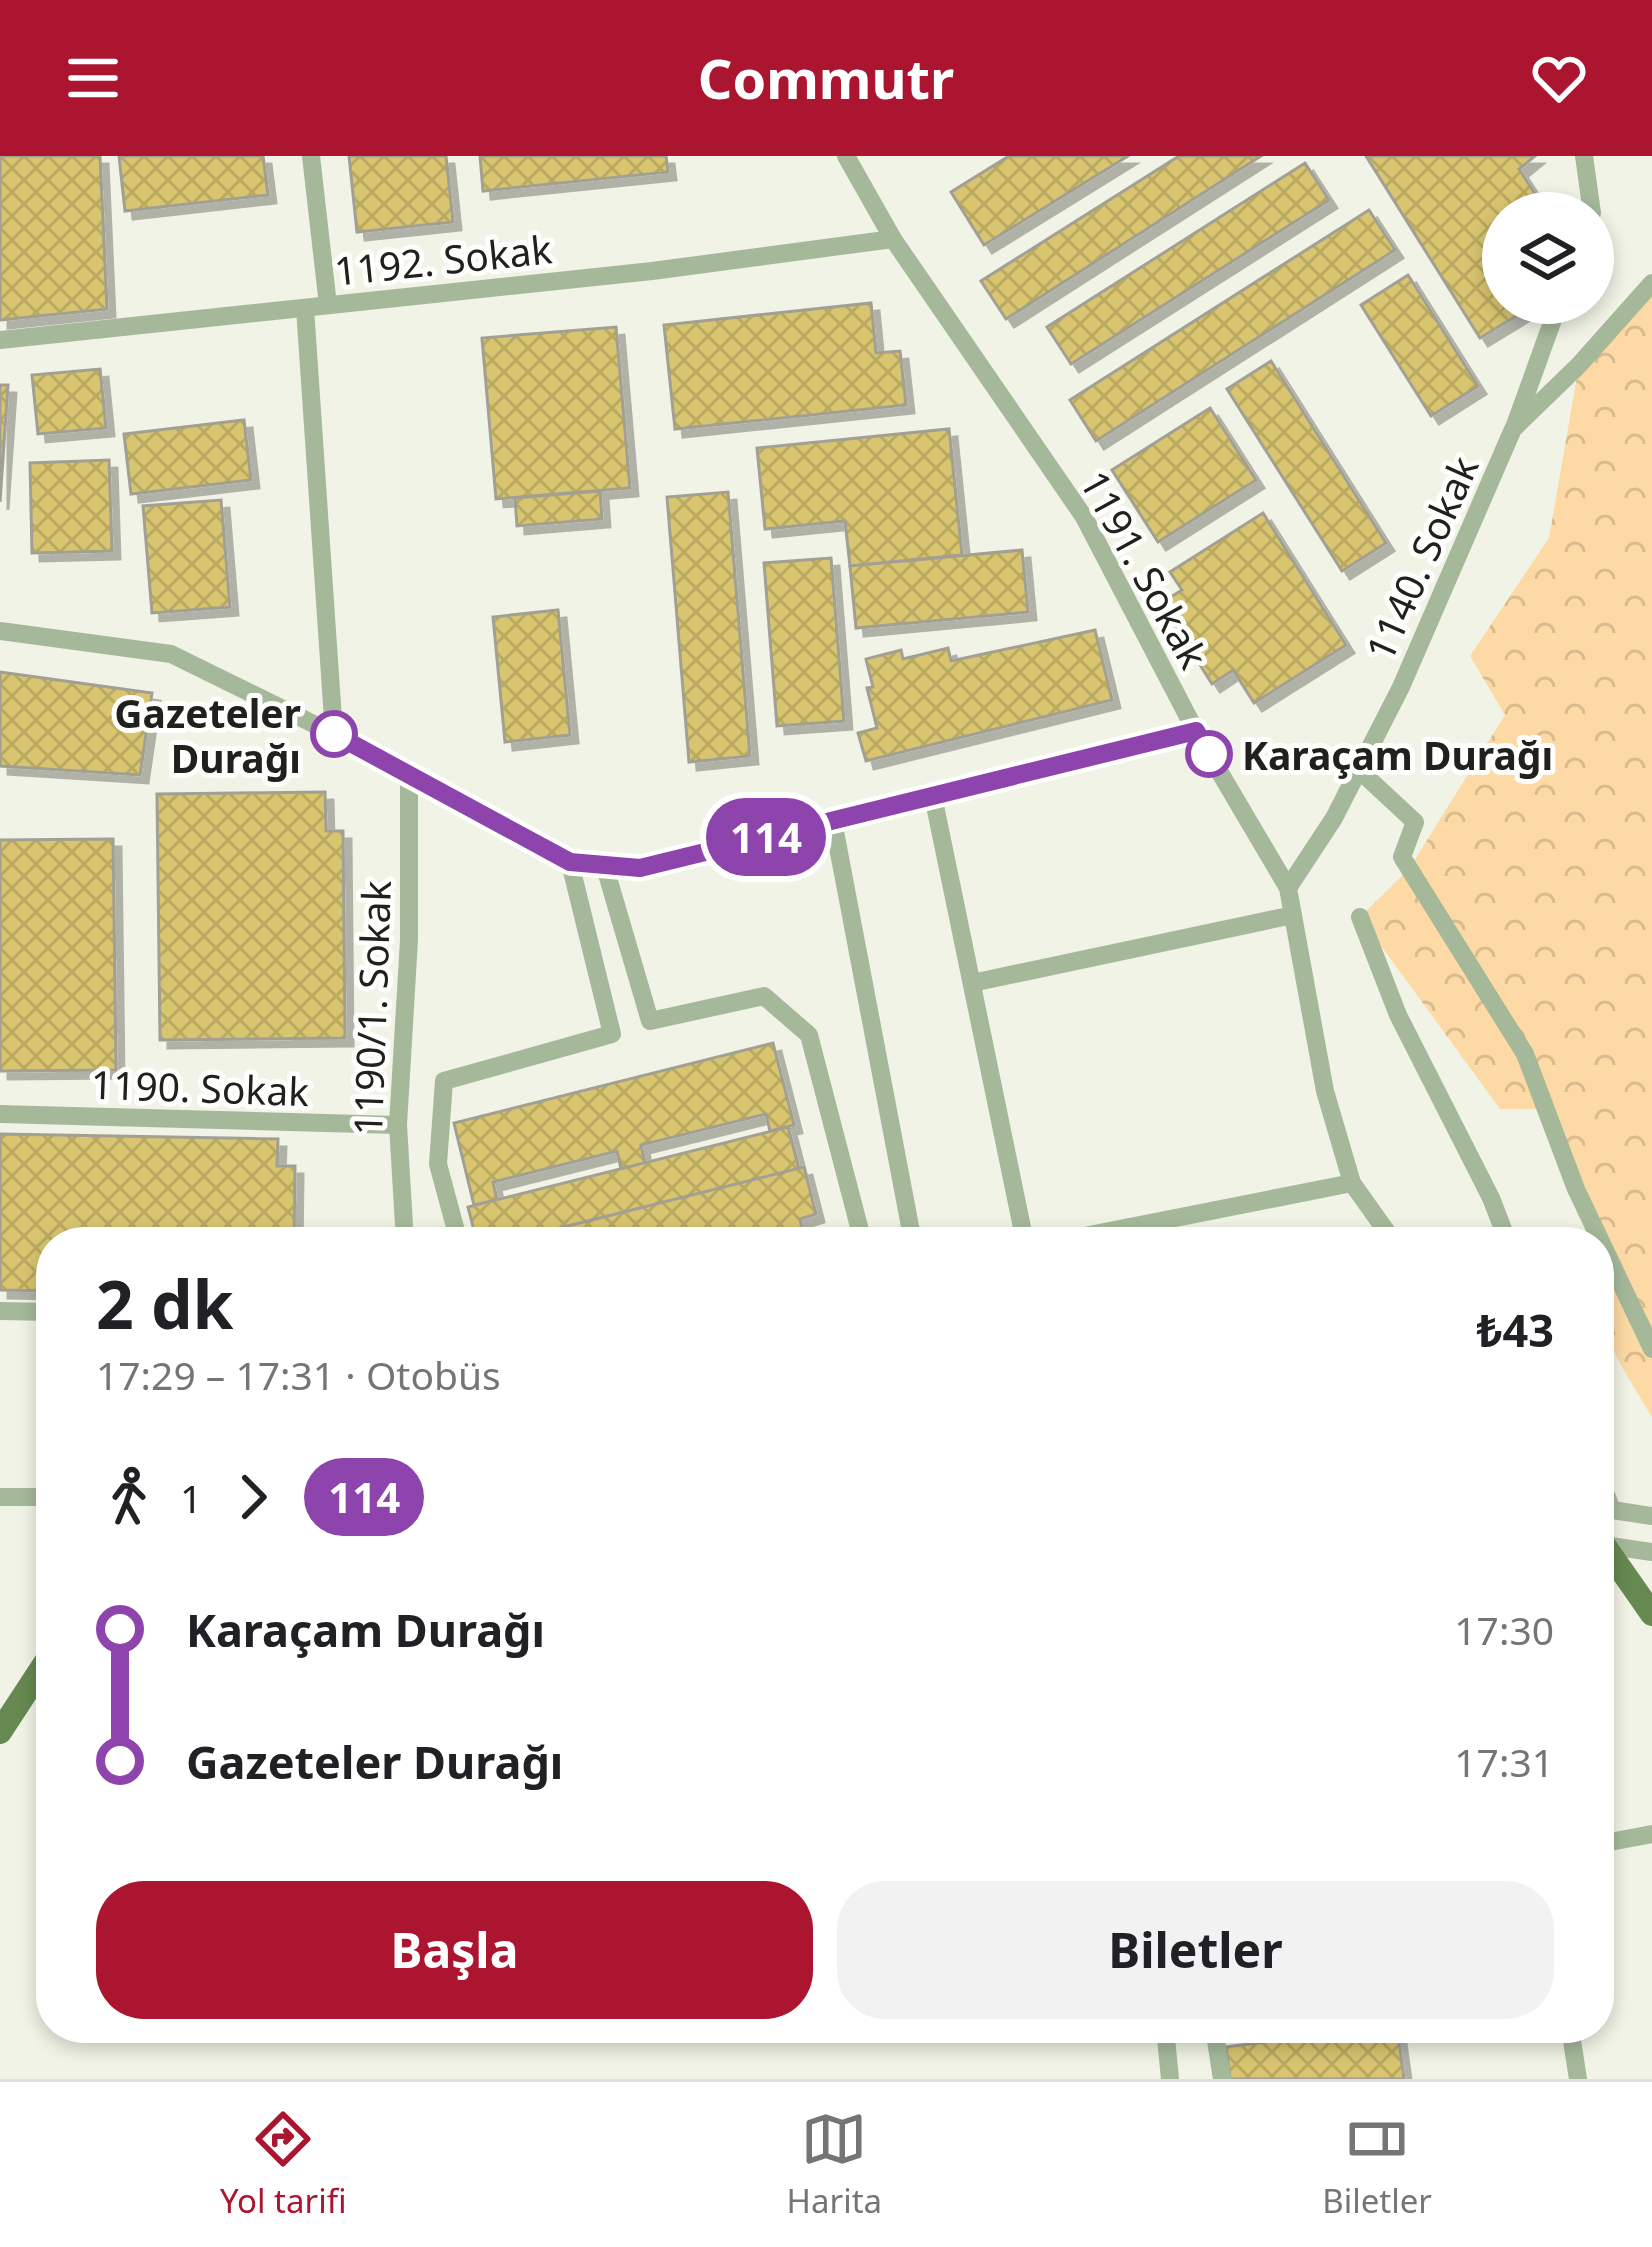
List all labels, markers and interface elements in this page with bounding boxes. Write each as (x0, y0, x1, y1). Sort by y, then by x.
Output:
text: Commutr (698, 41, 954, 115)
icon: menu (60, 45, 126, 111)
icon: heart (1526, 45, 1592, 111)
map controls (1482, 192, 1614, 324)
button: layers (1482, 192, 1614, 324)
street label: 1192. Sokak (332, 221, 555, 297)
street label: 1140. Sokak (1352, 447, 1490, 669)
street label: 1191. Sokak (1069, 461, 1221, 677)
place label: Gazeteler Durağı (114, 686, 301, 784)
marker: Gazeteler Durağı (312, 712, 356, 756)
place label: Karaçam Durağı (1242, 728, 1553, 781)
marker: Karaçam Durağı (1187, 732, 1231, 776)
line badge: 114 (697, 798, 835, 876)
text: 114 (730, 808, 802, 865)
street label: 1190/1. Sokak (340, 879, 402, 1136)
street label: 1190. Sokak (90, 1057, 310, 1117)
text: 2 dk (96, 1258, 234, 1348)
text: ₺43 (1477, 1299, 1554, 1360)
text: 17:29 – 17:31 · Otobüs (96, 1348, 501, 1401)
icon: walk (96, 1464, 162, 1530)
icon: forward (220, 1464, 286, 1530)
text: 114 (328, 1468, 400, 1525)
text: 1 (180, 1471, 202, 1524)
text: Karaçam Durağı (186, 1599, 545, 1660)
text: 17:30 (1454, 1603, 1554, 1656)
text: Gazeteler Durağı (186, 1731, 563, 1792)
text: 17:31 (1454, 1735, 1554, 1788)
button: Başla (96, 1881, 813, 2019)
button: Biletler (837, 1881, 1554, 2019)
tab: Yol tarifi (220, 2106, 347, 2223)
tab: Harita (787, 2106, 882, 2223)
tab: Biletler (1322, 2106, 1432, 2223)

